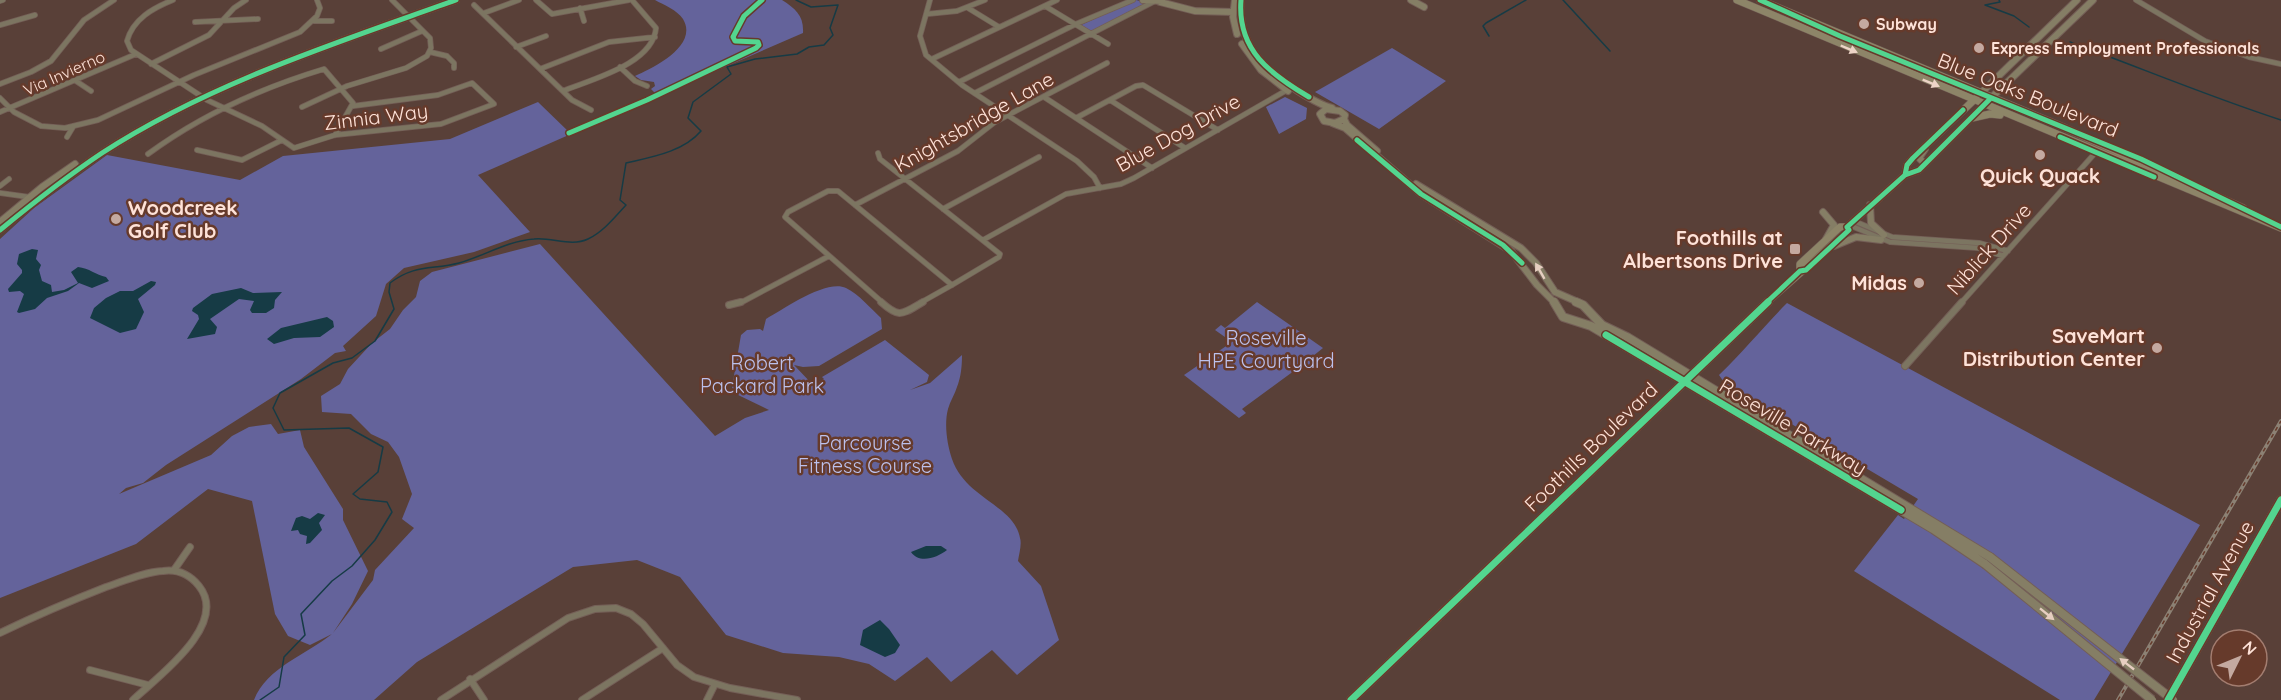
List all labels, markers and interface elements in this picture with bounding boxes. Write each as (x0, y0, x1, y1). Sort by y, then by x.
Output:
place label: Subway (1876, 14, 1937, 34)
marker: Subway (1857, 17, 1871, 31)
place label: Express Employment Professionals (1991, 38, 2259, 58)
marker: Express Employment Professionals (1972, 41, 1986, 55)
one-way arrow (1840, 44, 1858, 54)
street label: Via Invierno (20, 46, 108, 100)
street label: Blue Oaks Boulevard (1934, 47, 2122, 142)
street label: Knightsbridge Lane (889, 66, 1058, 177)
one-way arrow (1922, 79, 1940, 88)
street label: Blue Dog Drive (1111, 88, 1244, 177)
street label: Zinnia Way (322, 98, 429, 135)
marker: Quick Quack (2033, 148, 2047, 162)
place label: Quick Quack (1980, 163, 2100, 188)
place label: Woodcreek Golf Club (128, 195, 238, 243)
street label: Niblick Drive (1941, 198, 2036, 300)
marker: Woodcreek Golf Club (109, 212, 123, 226)
place label: Foothills at Albertsons Drive (1623, 225, 1783, 273)
marker: Foothills at Albertsons Drive (1788, 242, 1802, 256)
one-way arrow (1535, 262, 1545, 279)
place label: Midas (1851, 270, 1907, 295)
marker: Midas (1912, 276, 1926, 290)
place label: SaveMart Distribution Center (1963, 323, 2145, 371)
park label: Roseville HPE Courtyard (1198, 325, 1335, 373)
marker: SaveMart Distribution Center (2150, 341, 2164, 355)
park label: Robert Packard Park (700, 350, 824, 398)
street label: Roseville Parkway (1715, 373, 1871, 480)
street label: Foothills Boulevard (1519, 377, 1663, 517)
park label: Parcourse Fitness Course (798, 430, 932, 478)
street label: Industrial Avenue (2160, 516, 2259, 667)
one-way arrow (2039, 607, 2055, 620)
north arrow (2209, 628, 2269, 688)
text: N (2239, 637, 2261, 659)
one-way arrow (2120, 658, 2136, 670)

